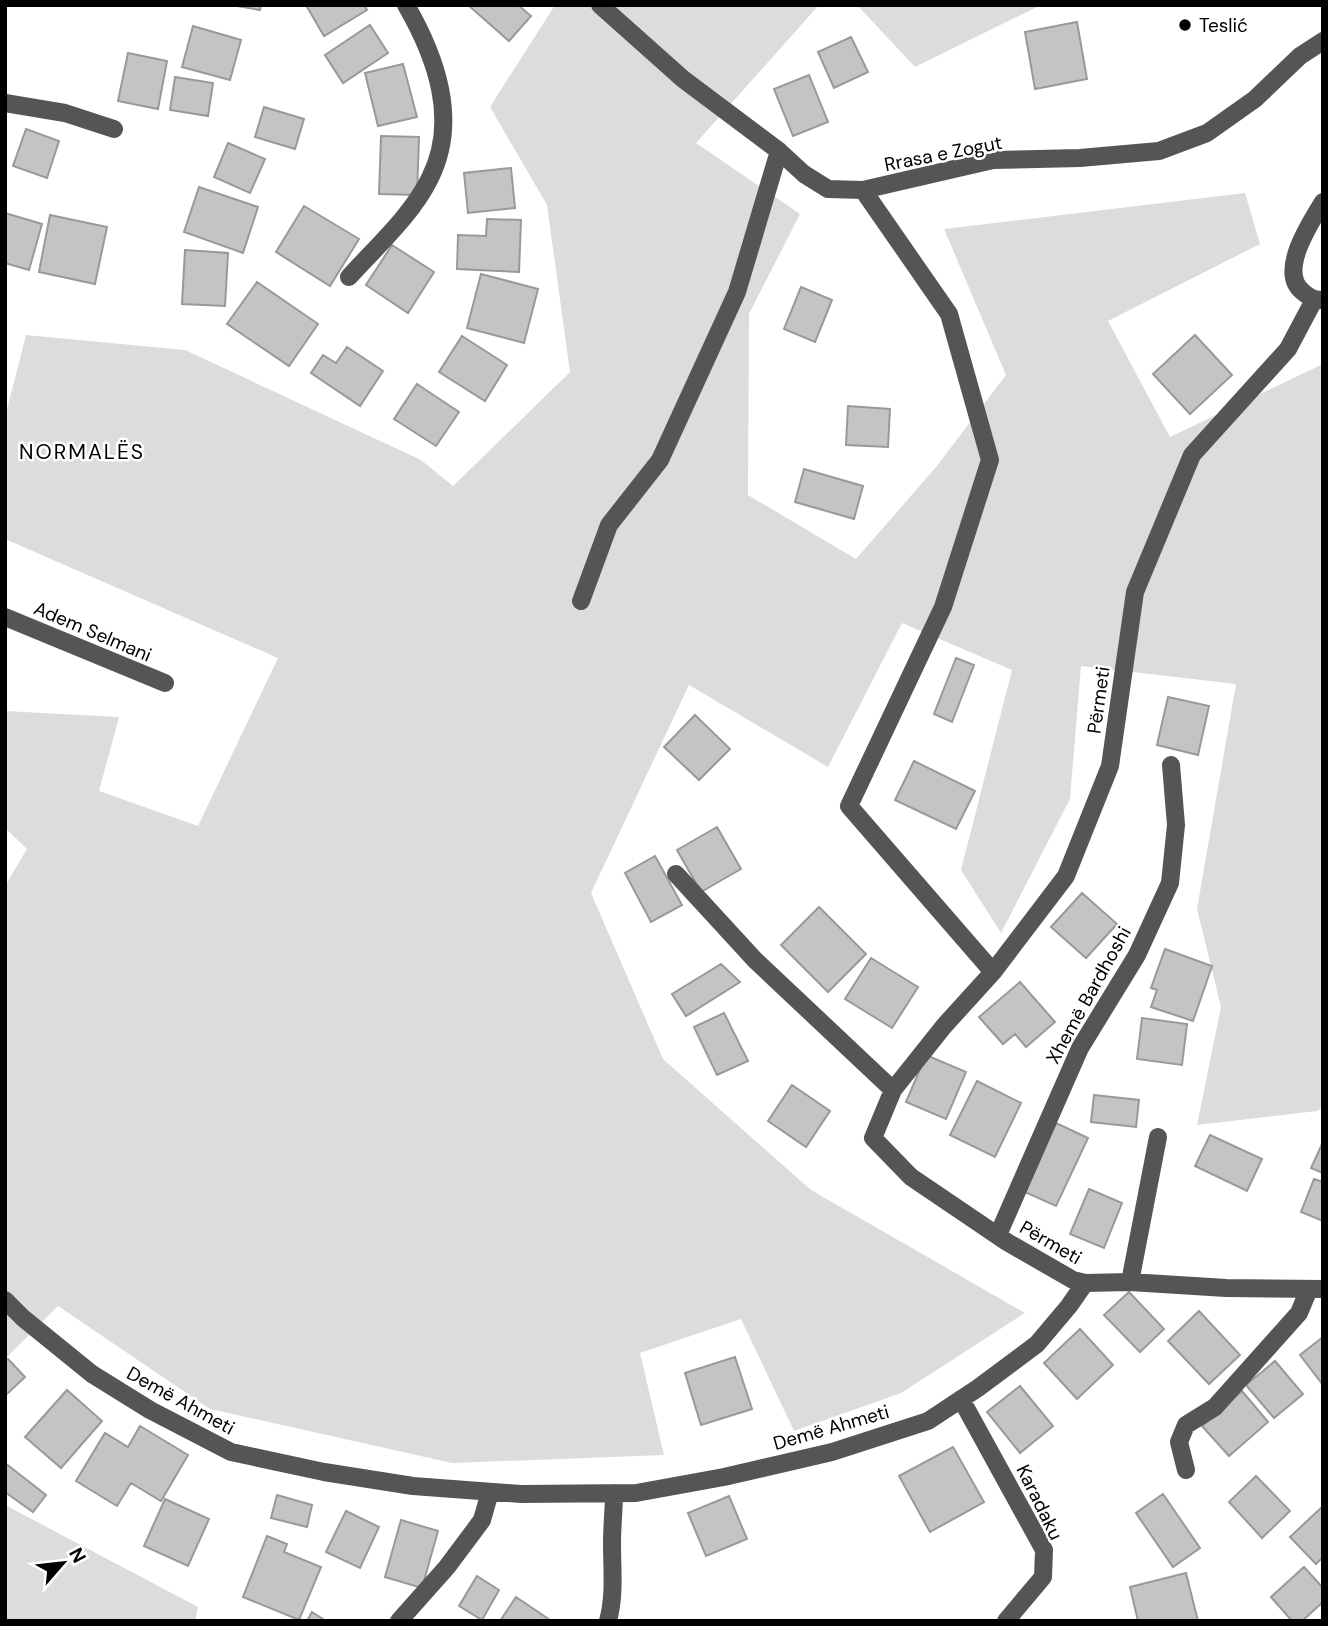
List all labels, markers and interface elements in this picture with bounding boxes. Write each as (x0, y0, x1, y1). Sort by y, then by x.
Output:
place label: Teslić (1199, 13, 1248, 38)
marker: Teslić (1177, 17, 1193, 33)
street label: Rrasa e Zogut (882, 130, 1004, 177)
district label: NORMALËS (19, 438, 145, 466)
street label: Adem Selmani (30, 595, 155, 668)
street label: Përmeti (1081, 665, 1116, 735)
street label: Xhemë Bardhoshi (1040, 922, 1137, 1068)
street label: Përmeti (1015, 1215, 1086, 1270)
street label: Demë Ahmeti (122, 1361, 239, 1440)
street label: Demë Ahmeti (770, 1399, 892, 1456)
street label: Karadaku (1011, 1460, 1069, 1544)
north arrow (28, 1528, 98, 1598)
text: N (63, 1543, 92, 1567)

